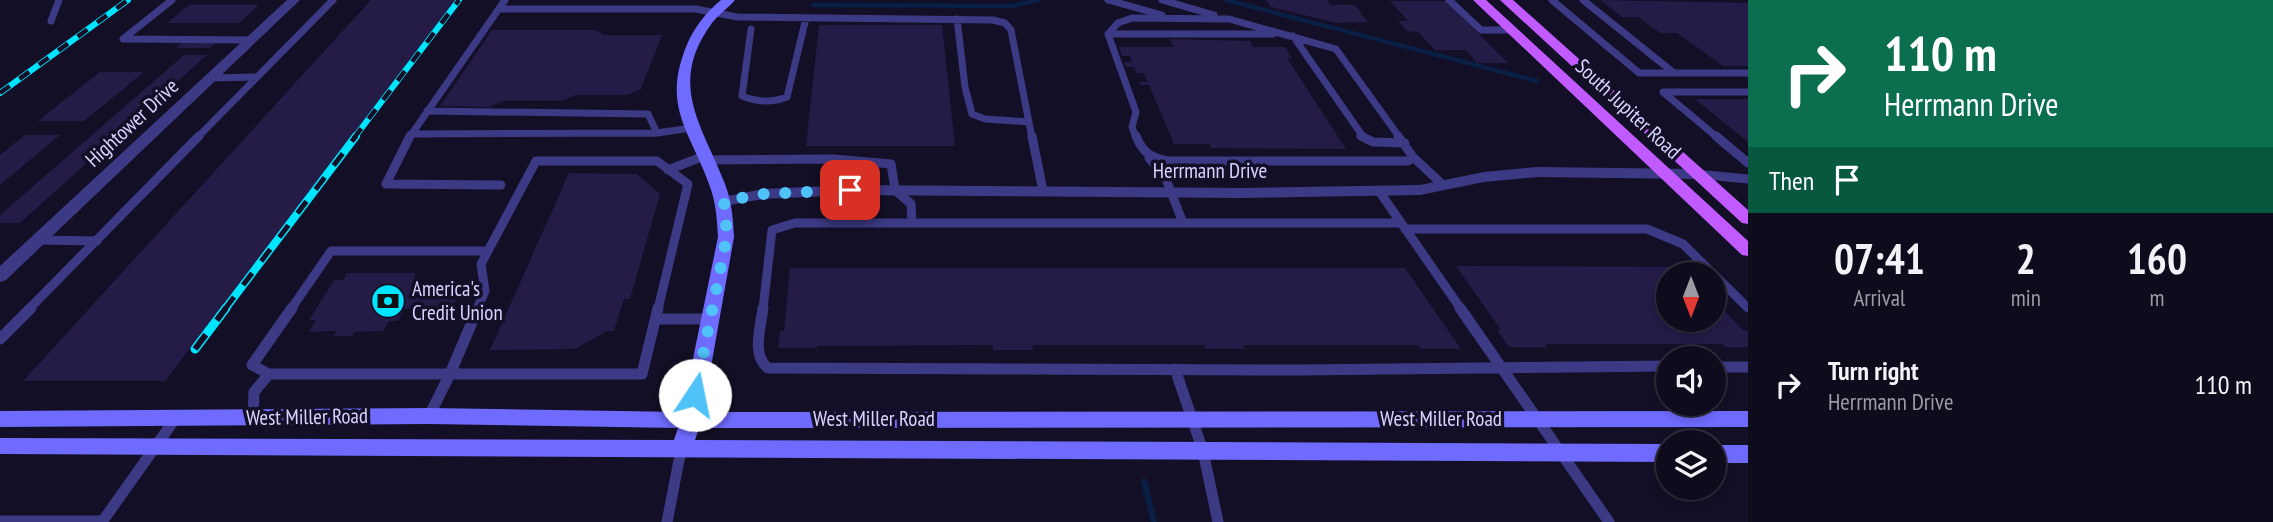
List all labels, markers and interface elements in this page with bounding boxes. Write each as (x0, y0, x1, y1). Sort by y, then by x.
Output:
text: 110 m (1884, 21, 1997, 85)
icon: right (1769, 28, 1860, 119)
street label: South Jupiter Road (1570, 53, 1687, 164)
street label: Hightower Drive (79, 73, 184, 173)
text: Herrmann Drive (1884, 83, 2059, 125)
street label: Herrmann Drive (1153, 157, 1267, 184)
pin (820, 160, 880, 220)
icon: arrive (1828, 161, 1866, 199)
text: Then (1769, 164, 1814, 197)
icon: arrive (831, 171, 869, 209)
text: 07:41 (1834, 231, 1925, 286)
text: 2 (2016, 231, 2036, 286)
text: 160 (2127, 231, 2187, 286)
north arrow (1656, 262, 1726, 332)
map controls (1656, 262, 1726, 500)
place label: America's Credit Union (412, 275, 503, 326)
bank icon: America's Credit Union (369, 282, 407, 320)
text: Arrival (1853, 283, 1905, 312)
text: min (2011, 283, 2041, 312)
text: m (2149, 283, 2164, 312)
button: sound (1656, 346, 1726, 416)
text: Turn right (1828, 354, 1919, 387)
position arrow (658, 358, 732, 432)
icon: right (1769, 366, 1807, 404)
text: 110 m (2194, 368, 2252, 401)
text: Herrmann Drive (1828, 387, 1953, 416)
street label: West Miller Road (246, 402, 368, 431)
street label: West Miller Road (813, 405, 935, 432)
street label: West Miller Road (1380, 405, 1502, 432)
button: layers (1656, 430, 1726, 500)

